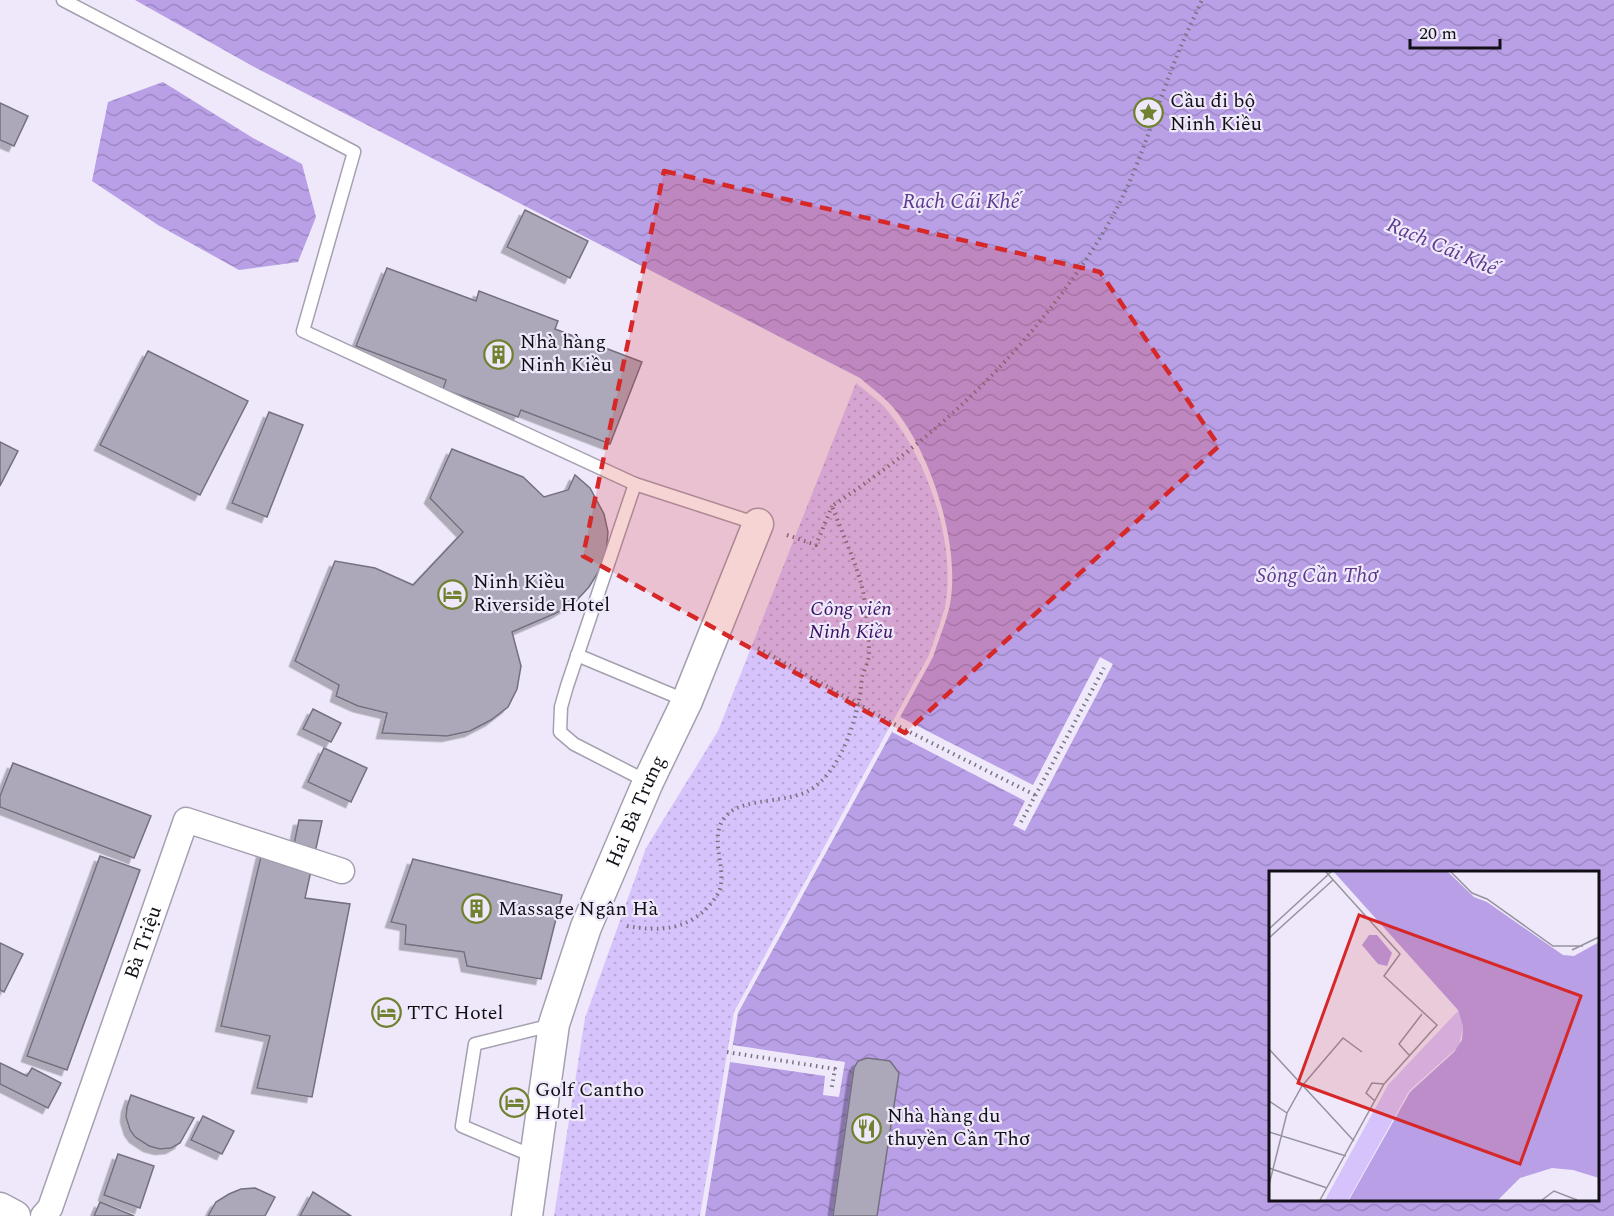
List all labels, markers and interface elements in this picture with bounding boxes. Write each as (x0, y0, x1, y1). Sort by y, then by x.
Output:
scale bar (1410, 12, 1500, 50)
text: 20 m (1419, 20, 1457, 47)
place label: Cầu đi bộ Ninh Kiều (1170, 86, 1262, 139)
place icon: Cầu đi bộ Ninh Kiều (1133, 97, 1165, 129)
water label: Rạch Cái Khế (902, 186, 1023, 218)
water label: Rạch Cái Khế (1382, 209, 1506, 286)
place label: Nhà hàng Ninh Kiều (520, 327, 612, 380)
building icon: Nhà hàng Ninh Kiều (483, 338, 515, 370)
water label: Sông Cần Thơ (1256, 560, 1379, 592)
place label: Ninh Kiều Riverside Hotel (473, 567, 610, 620)
hotel icon: Ninh Kiều Riverside Hotel (436, 578, 468, 610)
park label: Công viên Ninh Kiều (809, 594, 894, 647)
street label: Hai Bà Trưng (598, 750, 674, 872)
inset map (1269, 871, 1599, 1201)
building icon: Massage Ngân Hà (461, 893, 493, 925)
place label: Massage Ngân Hà (498, 894, 658, 924)
street label: Bà Triệu (116, 902, 170, 983)
hotel icon: TTC Hotel (370, 997, 402, 1029)
place label: TTC Hotel (407, 998, 503, 1028)
place label: Golf Cantho Hotel (535, 1075, 644, 1128)
hotel icon: Golf Cantho Hotel (498, 1086, 530, 1118)
place label: Nhà hàng du thuyền Cần Thơ (887, 1101, 1030, 1154)
restaurant icon: Nhà hàng du thuyền Cần Thơ (850, 1112, 882, 1144)

